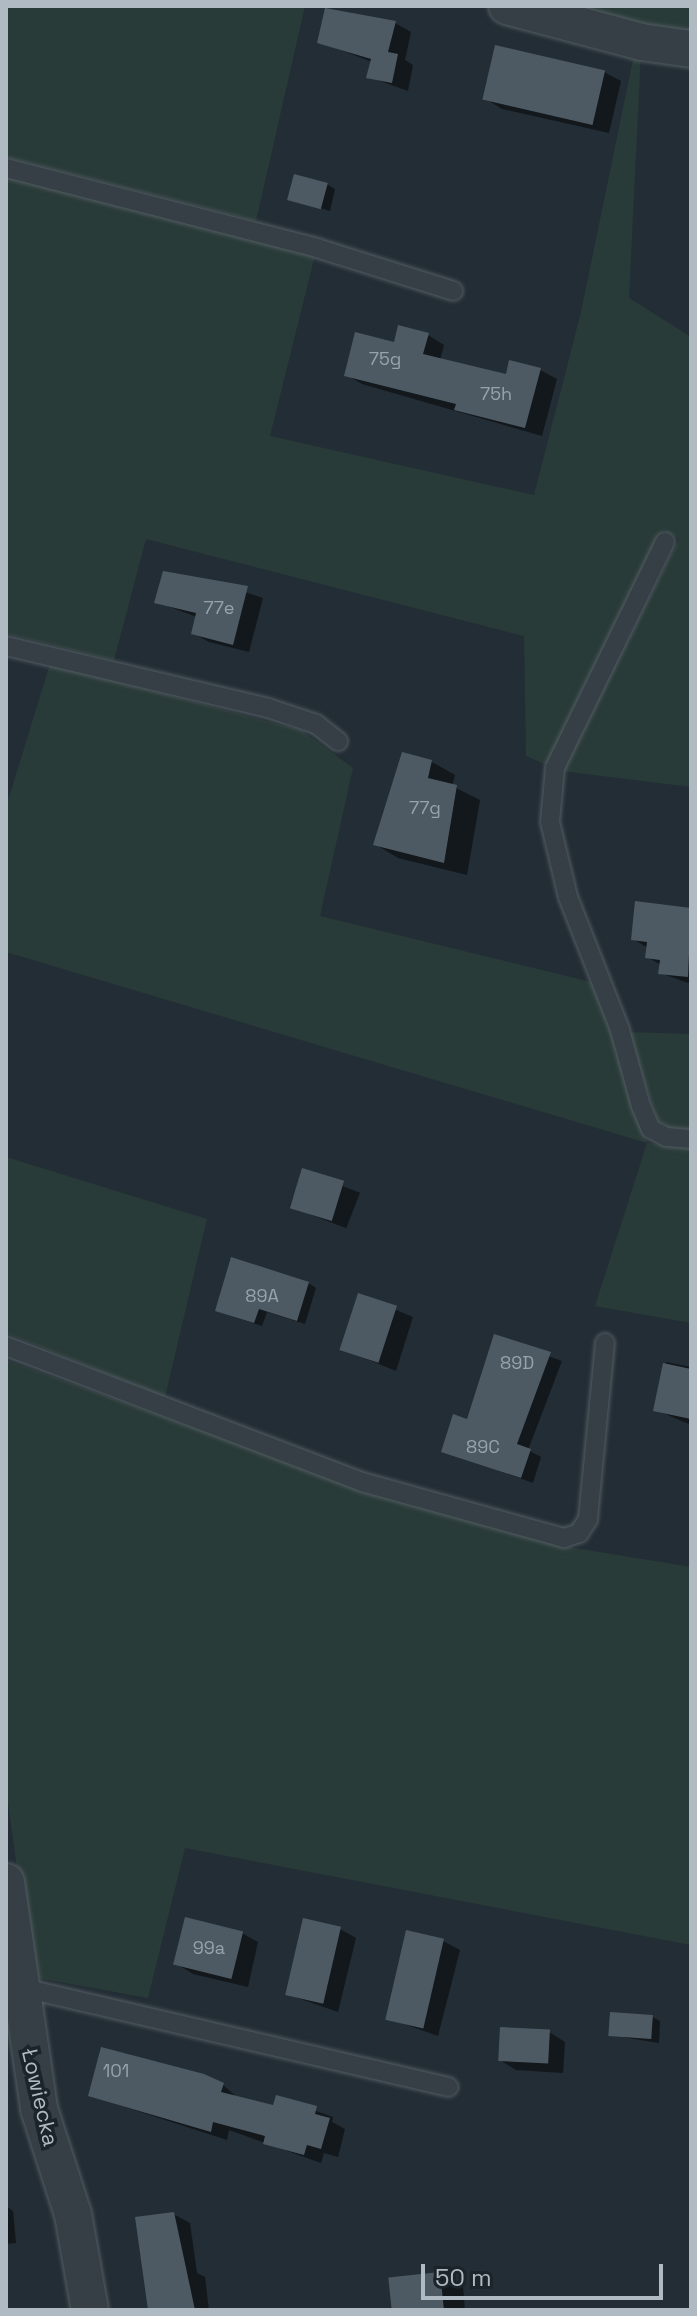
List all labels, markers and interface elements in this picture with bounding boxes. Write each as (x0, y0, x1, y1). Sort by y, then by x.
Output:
house number: 75g (369, 348, 401, 370)
house number: 75h (480, 383, 512, 405)
house number: 77e (204, 597, 234, 619)
house number: 77g (409, 797, 441, 819)
house number: 89A (245, 1285, 279, 1307)
house number: 89D (500, 1352, 534, 1374)
house number: 89C (466, 1436, 500, 1458)
house number: 99a (193, 1937, 225, 1959)
street label: Łowiecka (16, 2045, 64, 2149)
house number: 101 (103, 2060, 129, 2082)
scale bar (425, 2248, 667, 2298)
text: 50 m (435, 2262, 492, 2293)

